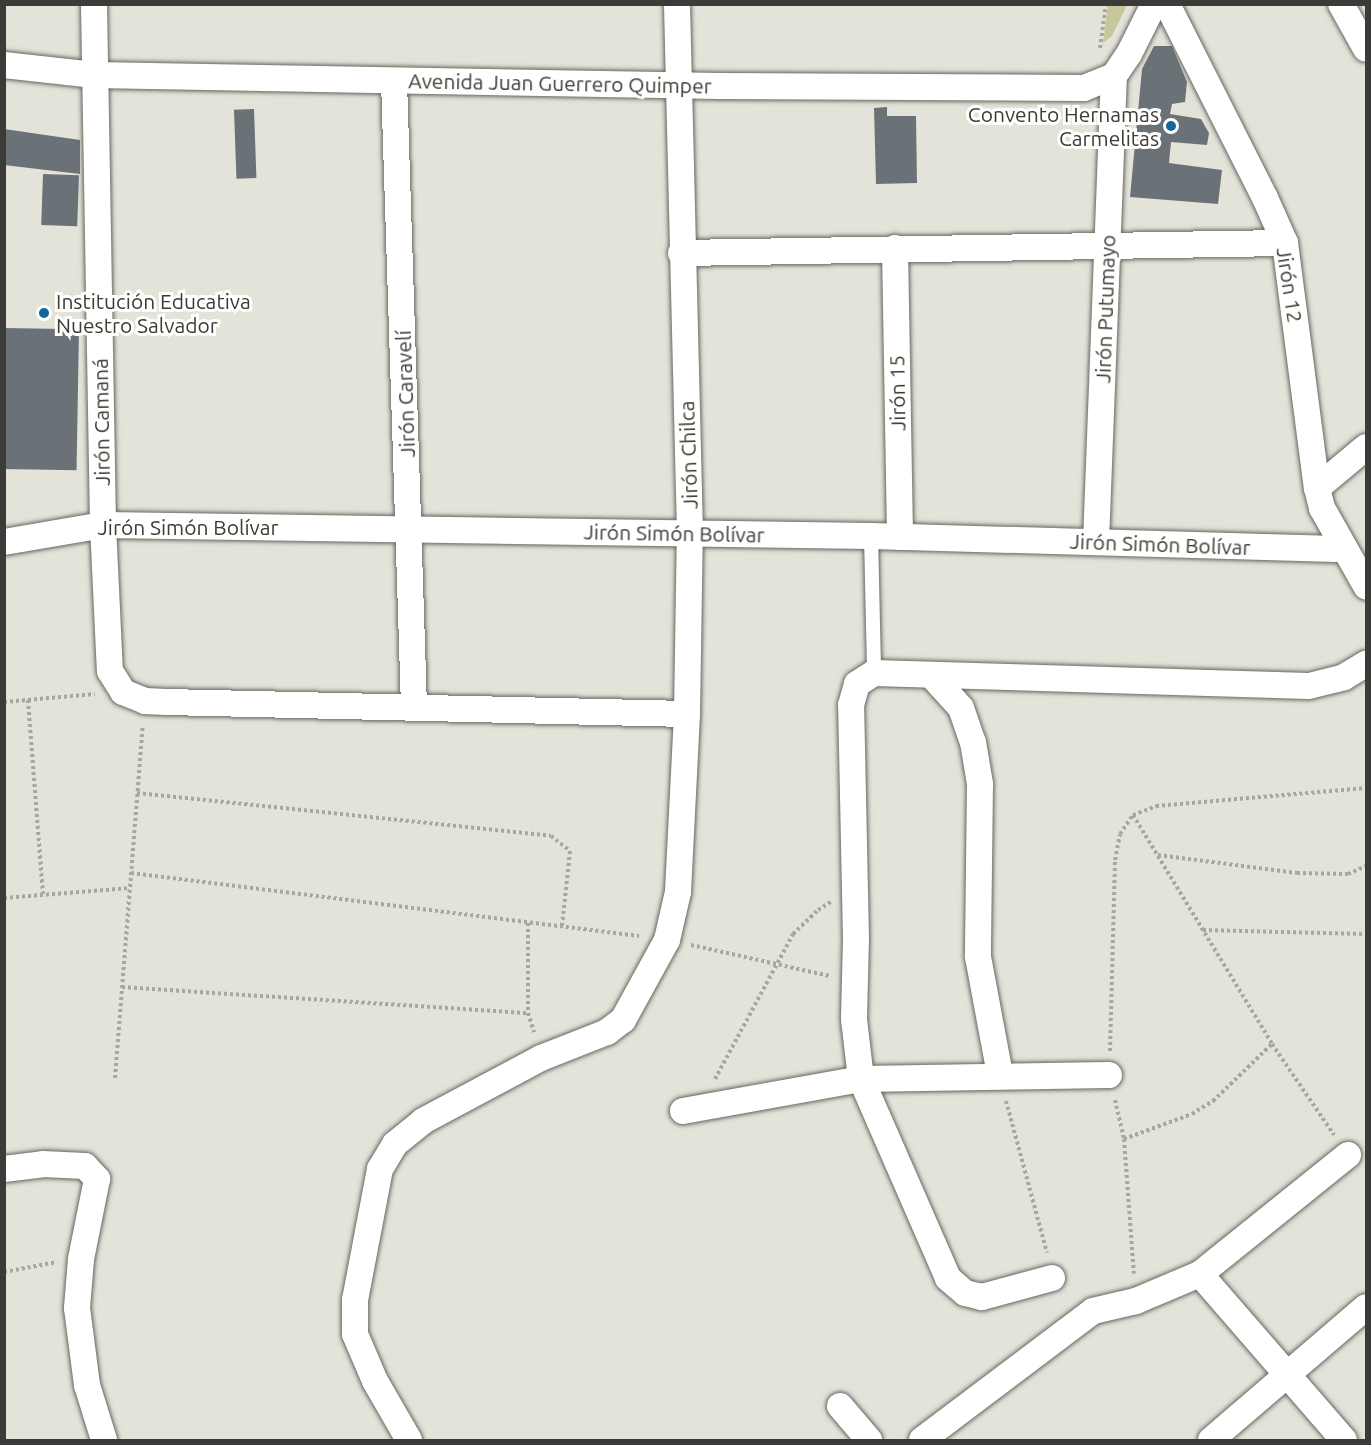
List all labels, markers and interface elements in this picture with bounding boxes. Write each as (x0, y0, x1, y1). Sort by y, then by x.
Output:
street label: Avenida Juan Guerrero Quimper (408, 68, 712, 98)
place label: Convento Hernamas Carmelitas (968, 101, 1159, 151)
marker: Convento Hernamas Carmelitas (1164, 119, 1178, 133)
street label: Jirón Putumayo (1090, 234, 1120, 384)
street label: Jirón 12 (1272, 245, 1308, 325)
place label: Institución Educativa Nuestro Salvador (56, 288, 251, 338)
marker: Institución Educativa Nuestro Salvador (37, 306, 51, 320)
street label: Jirón Caravelí (390, 330, 420, 458)
street label: Jirón 15 (884, 355, 910, 431)
street label: Jirón Camaná (87, 358, 115, 486)
street label: Jirón Chilca (674, 400, 702, 510)
street label: Jirón Simón Bolívar (98, 514, 278, 540)
street label: Jirón Simón Bolívar (583, 519, 765, 547)
street label: Jirón Simón Bolívar (1069, 528, 1251, 560)

